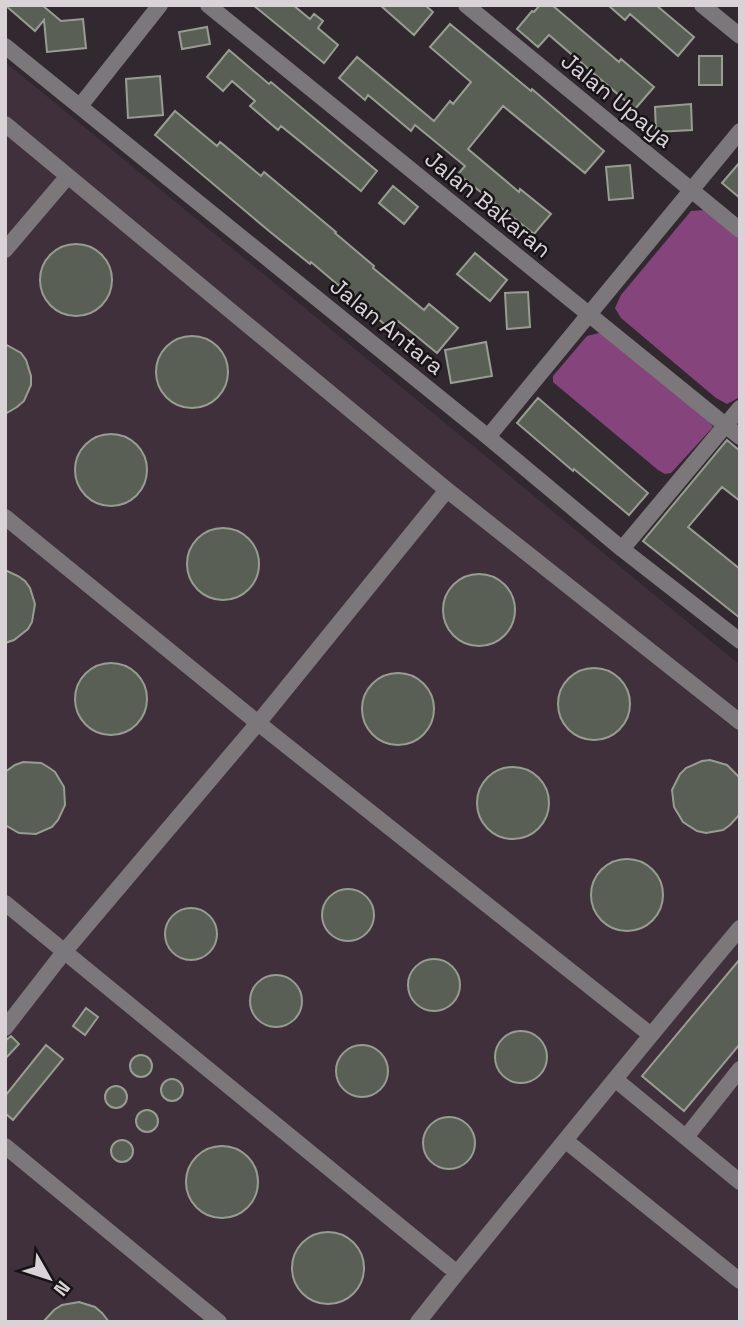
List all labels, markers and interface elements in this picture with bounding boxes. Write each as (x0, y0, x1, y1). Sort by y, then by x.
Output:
street label: Jalan Upaya (555, 46, 679, 154)
street label: Jalan Bakaran (419, 144, 557, 264)
street label: Jalan Antara (324, 271, 450, 381)
north arrow (14, 1243, 84, 1313)
text: N (48, 1276, 76, 1301)

